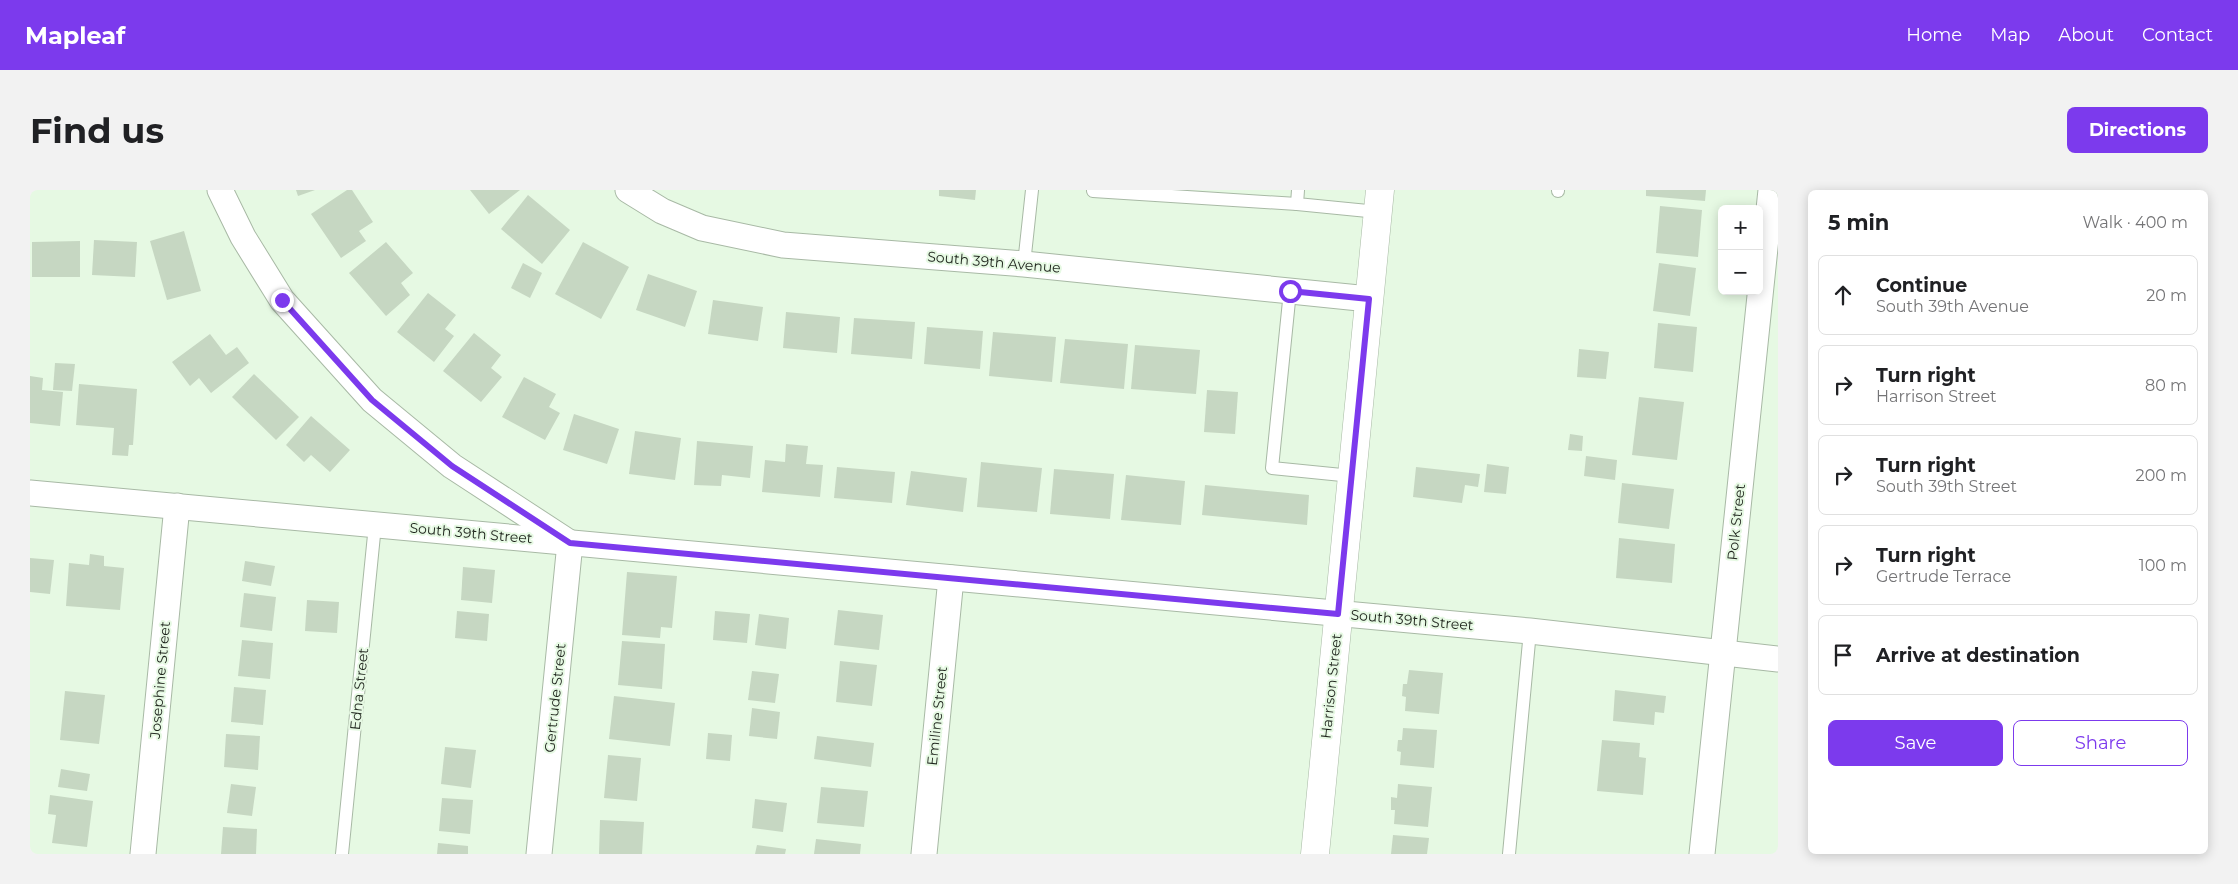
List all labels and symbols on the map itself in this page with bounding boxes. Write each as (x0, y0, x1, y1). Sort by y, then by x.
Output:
street label: South 39th Avenue (927, 247, 1061, 277)
route start (1279, 280, 1302, 303)
route end (271, 289, 294, 312)
street label: Polk Street (1723, 483, 1749, 561)
street label: South 39th Street (409, 519, 534, 547)
street label: South 39th Street (1350, 606, 1475, 634)
street label: Josephine Street (146, 620, 174, 740)
street label: Harrison Street (1317, 632, 1345, 739)
street label: Gertrude Street (540, 642, 570, 754)
street label: Edna Street (346, 647, 372, 731)
street label: Emiline Street (923, 665, 951, 766)

